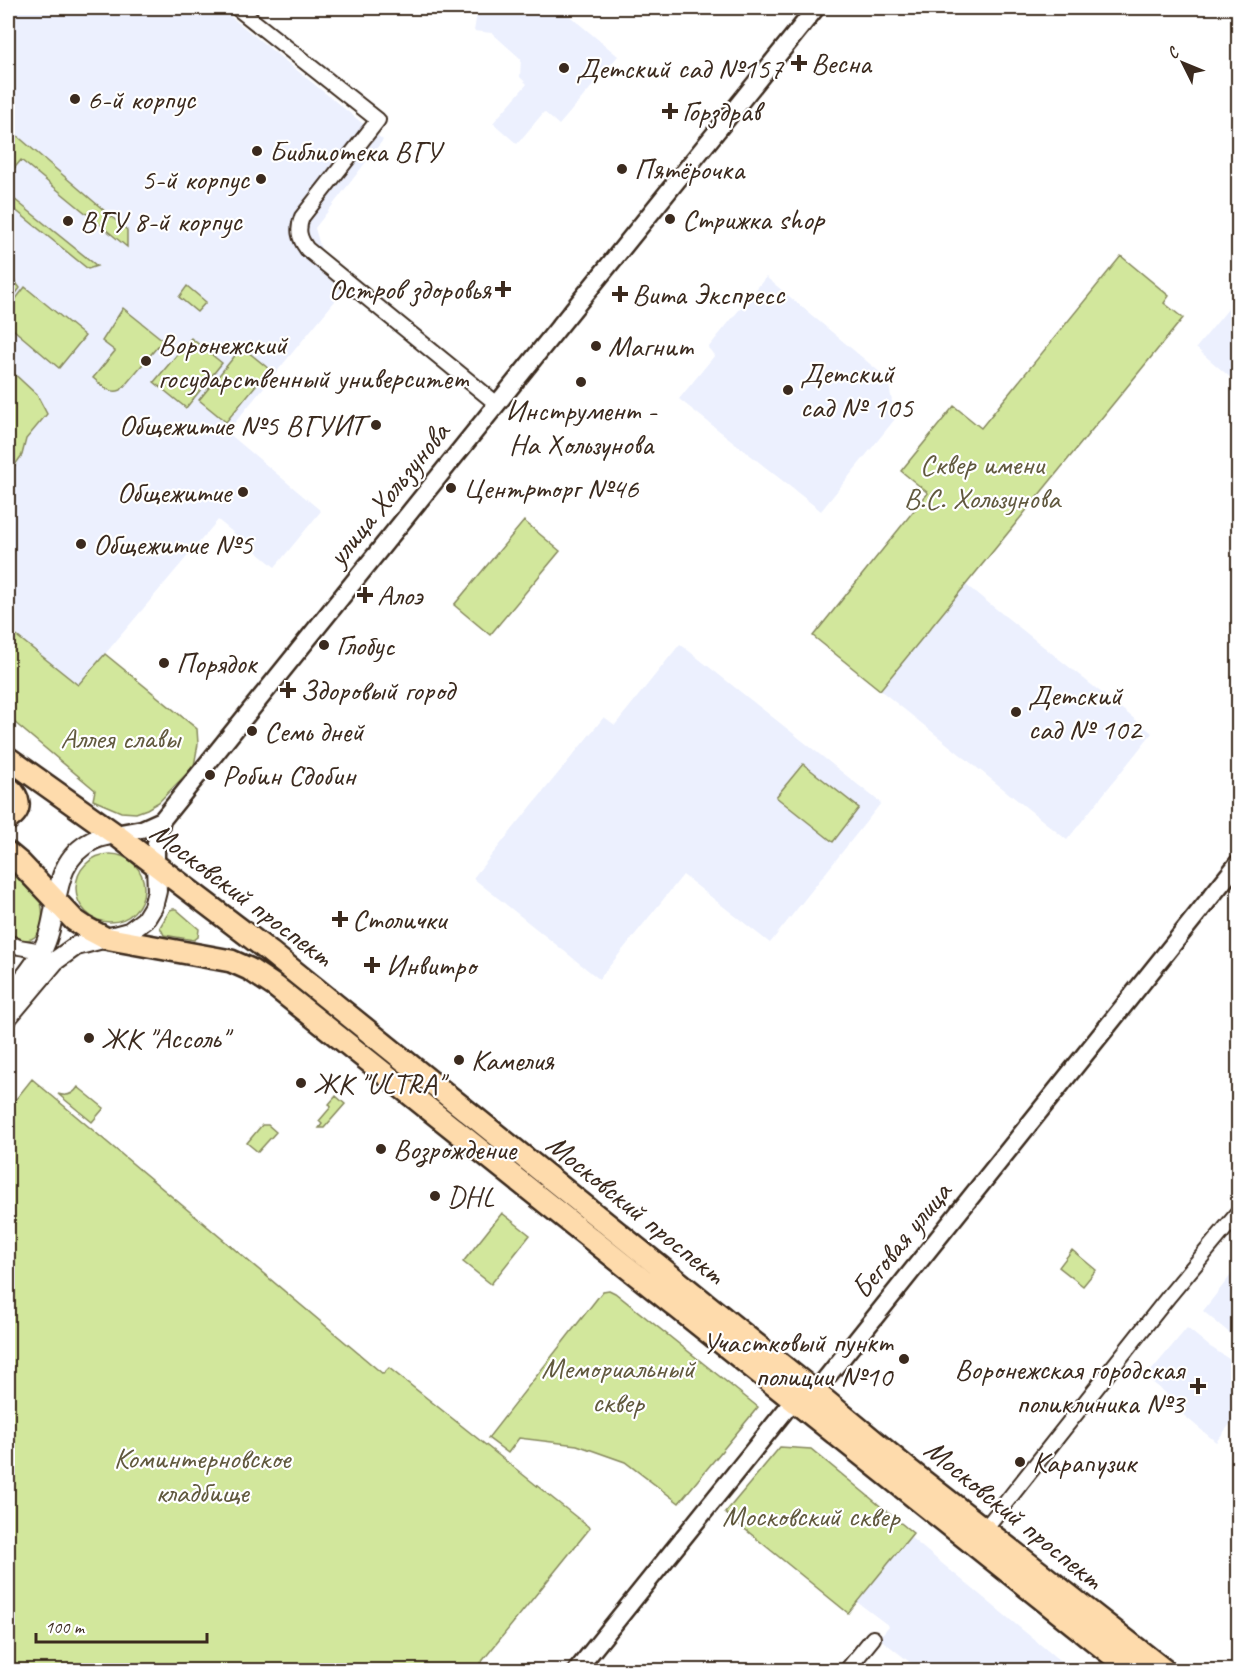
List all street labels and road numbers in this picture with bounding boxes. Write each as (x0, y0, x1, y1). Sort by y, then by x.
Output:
street label: улица Хользунова (317, 413, 459, 575)
street label: Московский проспект (143, 813, 342, 976)
street label: Московский проспект (539, 1125, 734, 1294)
street label: Беговая улица (842, 1172, 961, 1306)
street label: Московский проспект (917, 1430, 1112, 1599)

